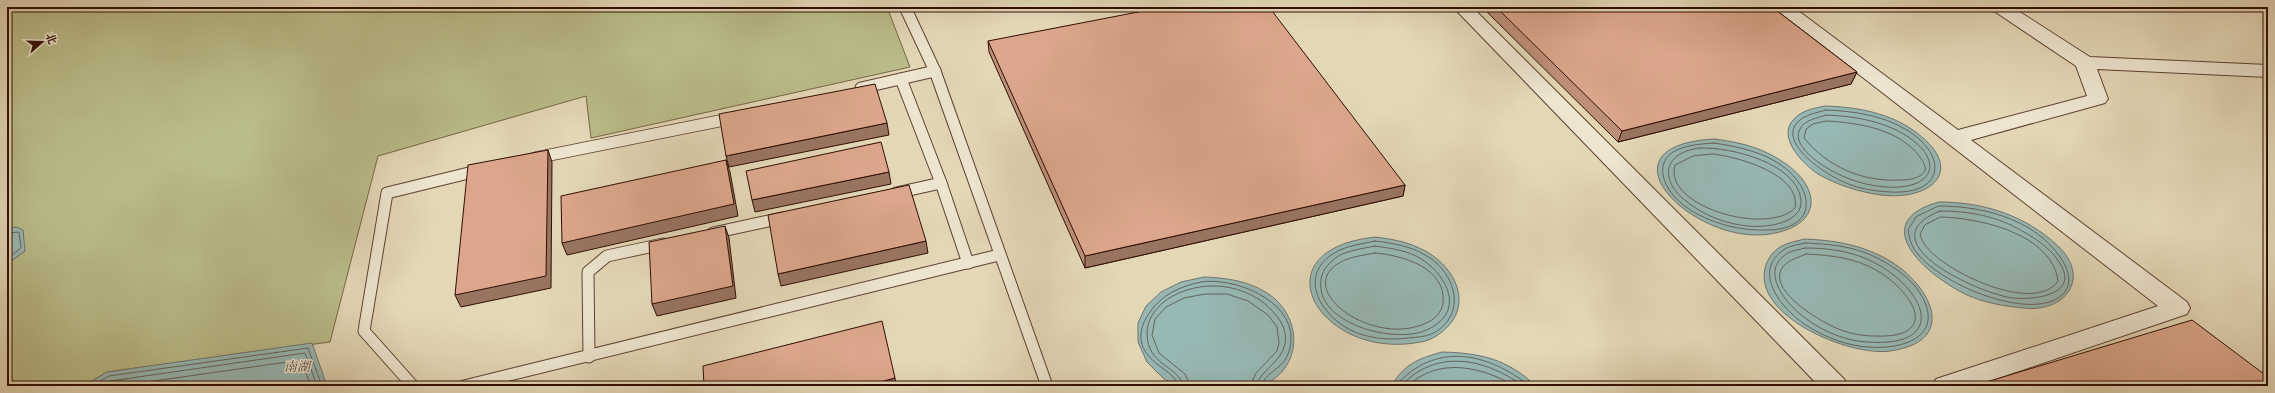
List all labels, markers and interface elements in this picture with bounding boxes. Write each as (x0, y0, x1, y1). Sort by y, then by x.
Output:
north arrow (22, 22, 62, 62)
text: 北 (42, 31, 60, 46)
water label: 南湖 (284, 358, 312, 375)

